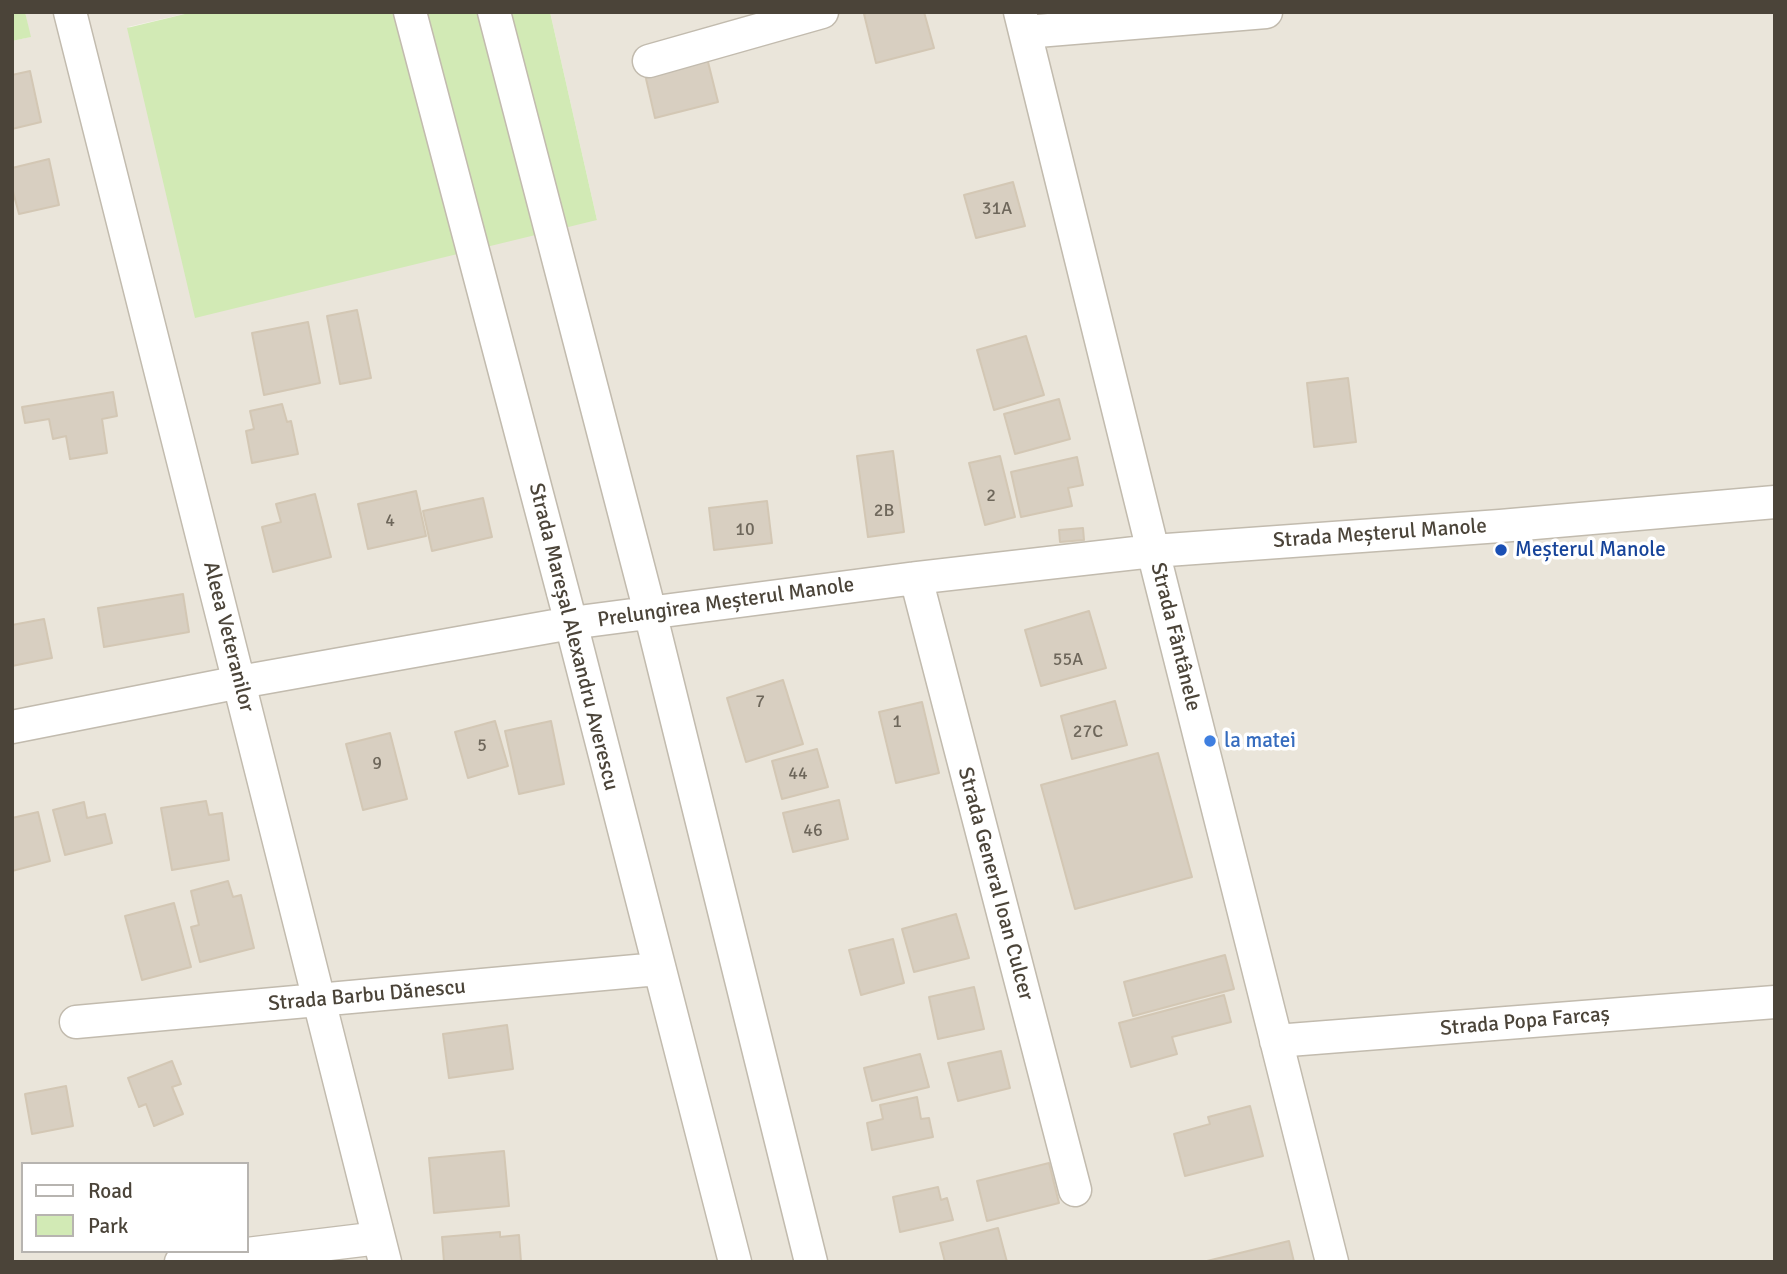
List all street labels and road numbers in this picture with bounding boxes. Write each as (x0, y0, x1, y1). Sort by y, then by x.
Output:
street label: Strada Mareșal Alexandru Averescu (523, 481, 623, 793)
street label: Strada Meșterul Manole (1272, 514, 1488, 554)
street label: Aleea Veteranilor (197, 559, 259, 715)
street label: Strada Fântânele (1144, 560, 1206, 714)
street label: Prelungirea Meșterul Manole (596, 573, 856, 633)
street label: Strada General Ioan Culcer (952, 765, 1038, 1003)
street label: Strada Barbu Dănescu (267, 975, 467, 1017)
street label: Strada Popa Farcaș (1439, 1002, 1611, 1042)

